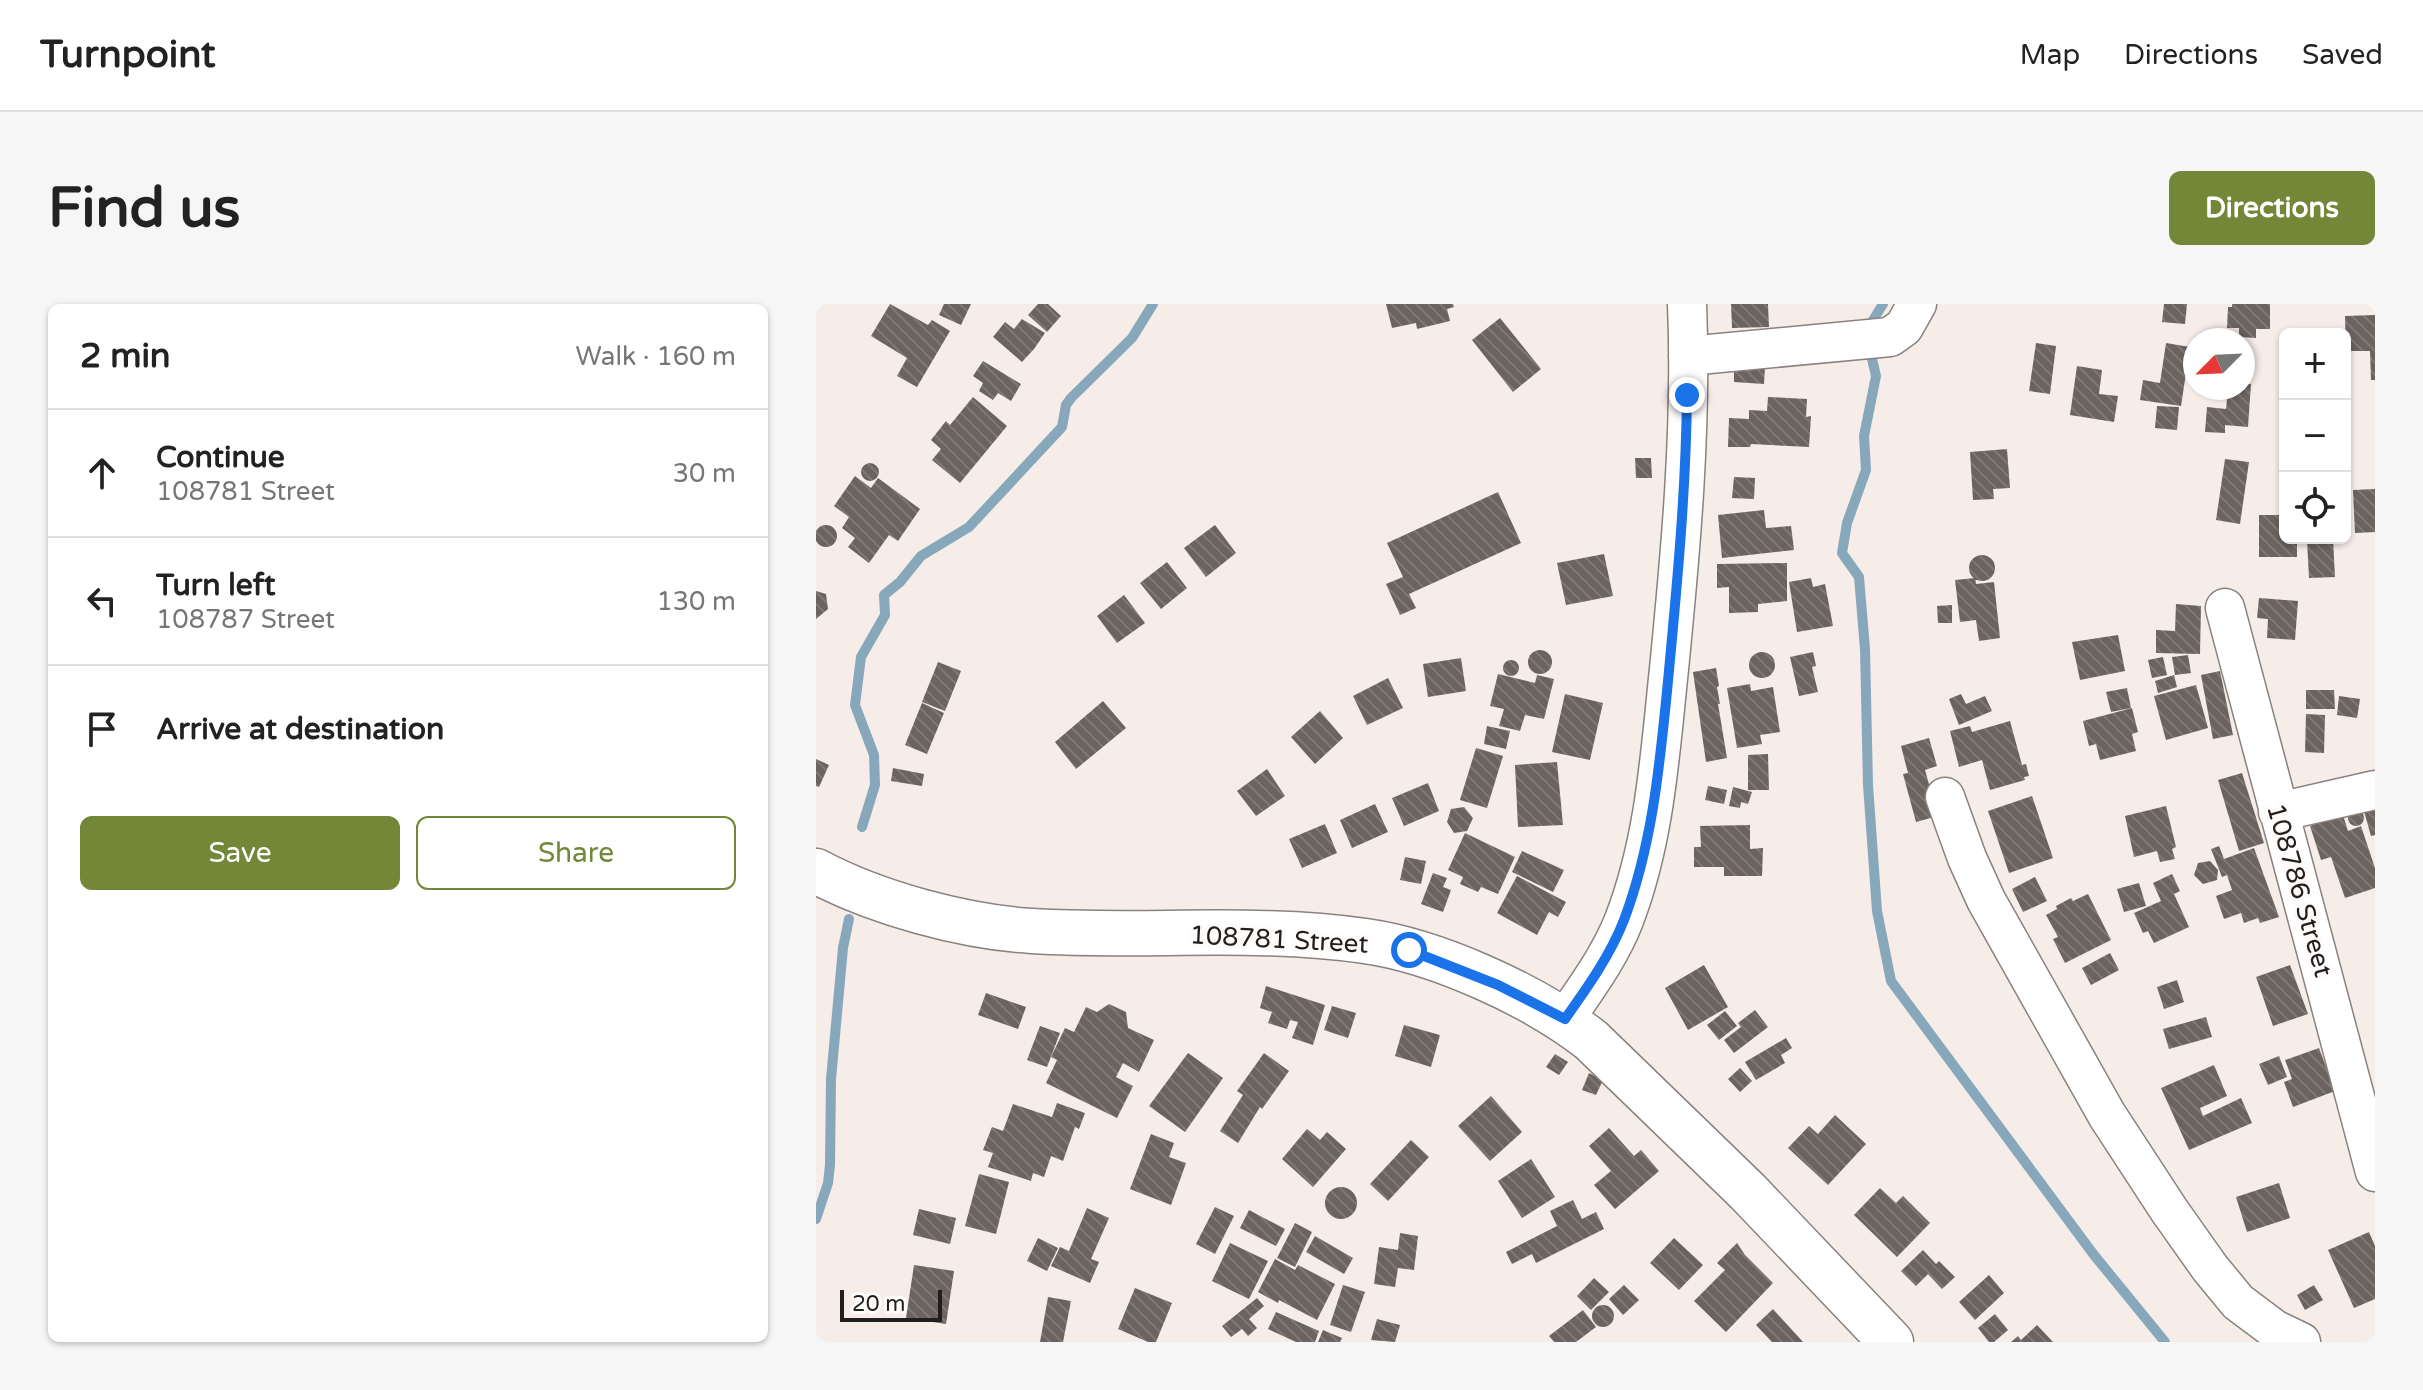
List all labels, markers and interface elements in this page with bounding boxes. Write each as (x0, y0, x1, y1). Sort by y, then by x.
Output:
text: Turnpoint (40, 32, 215, 78)
text: Map (2020, 38, 2080, 72)
text: Directions (2124, 38, 2258, 72)
text: Saved (2302, 38, 2383, 72)
button: Directions (2169, 171, 2375, 245)
text: Find us (48, 175, 240, 242)
north arrow (2183, 328, 2255, 400)
map controls (2279, 328, 2351, 544)
button: + (2279, 328, 2351, 400)
text: 2 min (80, 336, 171, 377)
text: Walk · 160 m (576, 341, 736, 372)
route end (1669, 377, 1705, 413)
button: − (2279, 400, 2351, 472)
text: Continue (156, 439, 285, 476)
icon: ahead (80, 451, 124, 495)
text: 30 m (673, 458, 736, 489)
button: locate (2279, 472, 2351, 544)
text: 108781 Street (156, 476, 335, 507)
text: Turn left (156, 567, 275, 604)
icon: left (80, 579, 124, 623)
text: 130 m (656, 586, 736, 617)
text: 108787 Street (156, 604, 335, 635)
icon: arrive (80, 707, 124, 751)
text: Arrive at destination (156, 711, 444, 748)
street label: 108786 Street (2260, 800, 2339, 981)
button: Save (80, 816, 400, 890)
button: Share (416, 816, 736, 890)
street label: 108781 Street (1189, 919, 1369, 960)
route start (1391, 932, 1427, 968)
scale bar (840, 1286, 942, 1322)
text: 20 m (852, 1291, 906, 1317)

